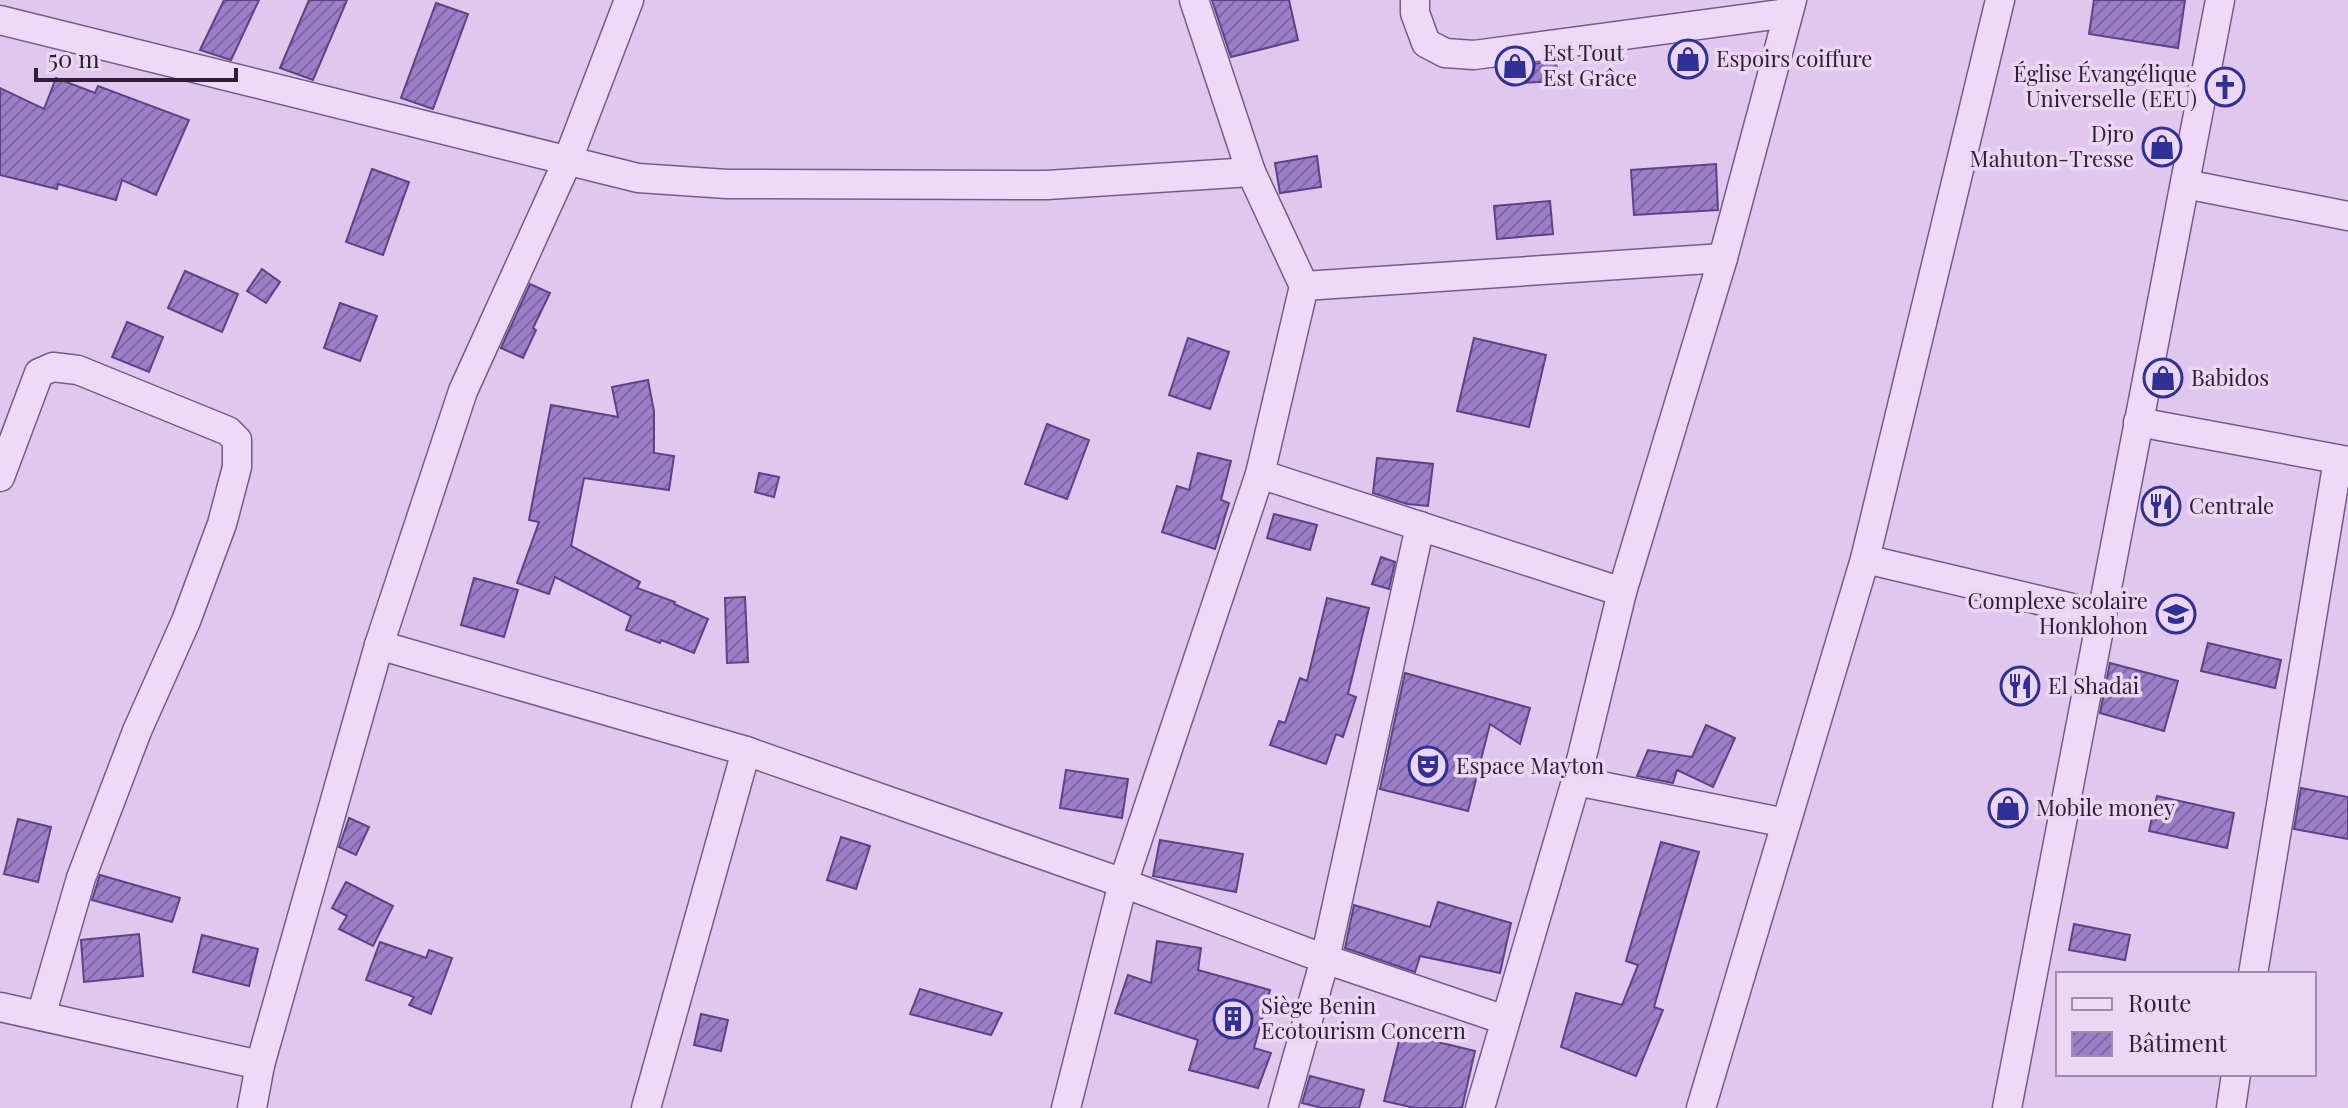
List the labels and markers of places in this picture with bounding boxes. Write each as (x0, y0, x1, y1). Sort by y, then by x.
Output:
place label: Est Tout Est Grâce (1543, 37, 1637, 92)
shop icon: Espoirs coiffure (1667, 38, 1709, 80)
place label: Espoirs coiffure (1716, 43, 1872, 73)
shop icon: Est Tout Est Grâce (1494, 45, 1536, 87)
place label: Église Évangélique Universelle (EEU) (2013, 58, 2197, 113)
church icon: Église Évangélique Universelle (EEU) (2204, 66, 2246, 108)
place label: Djro Mahuton-Tresse (1970, 118, 2134, 173)
shop icon: Djro Mahuton-Tresse (2141, 126, 2183, 168)
shop icon: Babidos (2142, 357, 2184, 399)
place label: Babidos (2191, 362, 2269, 392)
restaurant icon: Centrale (2140, 485, 2182, 527)
place label: Centrale (2189, 490, 2274, 520)
place label: Complexe scolaire Honklohon (1967, 585, 2148, 640)
school or university icon: Complexe scolaire Honklohon (2155, 593, 2197, 635)
restaurant icon: El Shadai (1999, 665, 2041, 707)
place label: El Shadai (2048, 670, 2139, 700)
theatre icon: Espace Mayton (1407, 745, 1449, 787)
place label: Espace Mayton (1456, 750, 1604, 780)
shop icon: Mobile money (1987, 787, 2029, 829)
place label: Mobile money (2036, 792, 2175, 822)
place label: Siège Benin Ecotourism Concern (1261, 990, 1466, 1045)
building icon: Siège Benin Ecotourism Concern (1212, 998, 1254, 1040)

